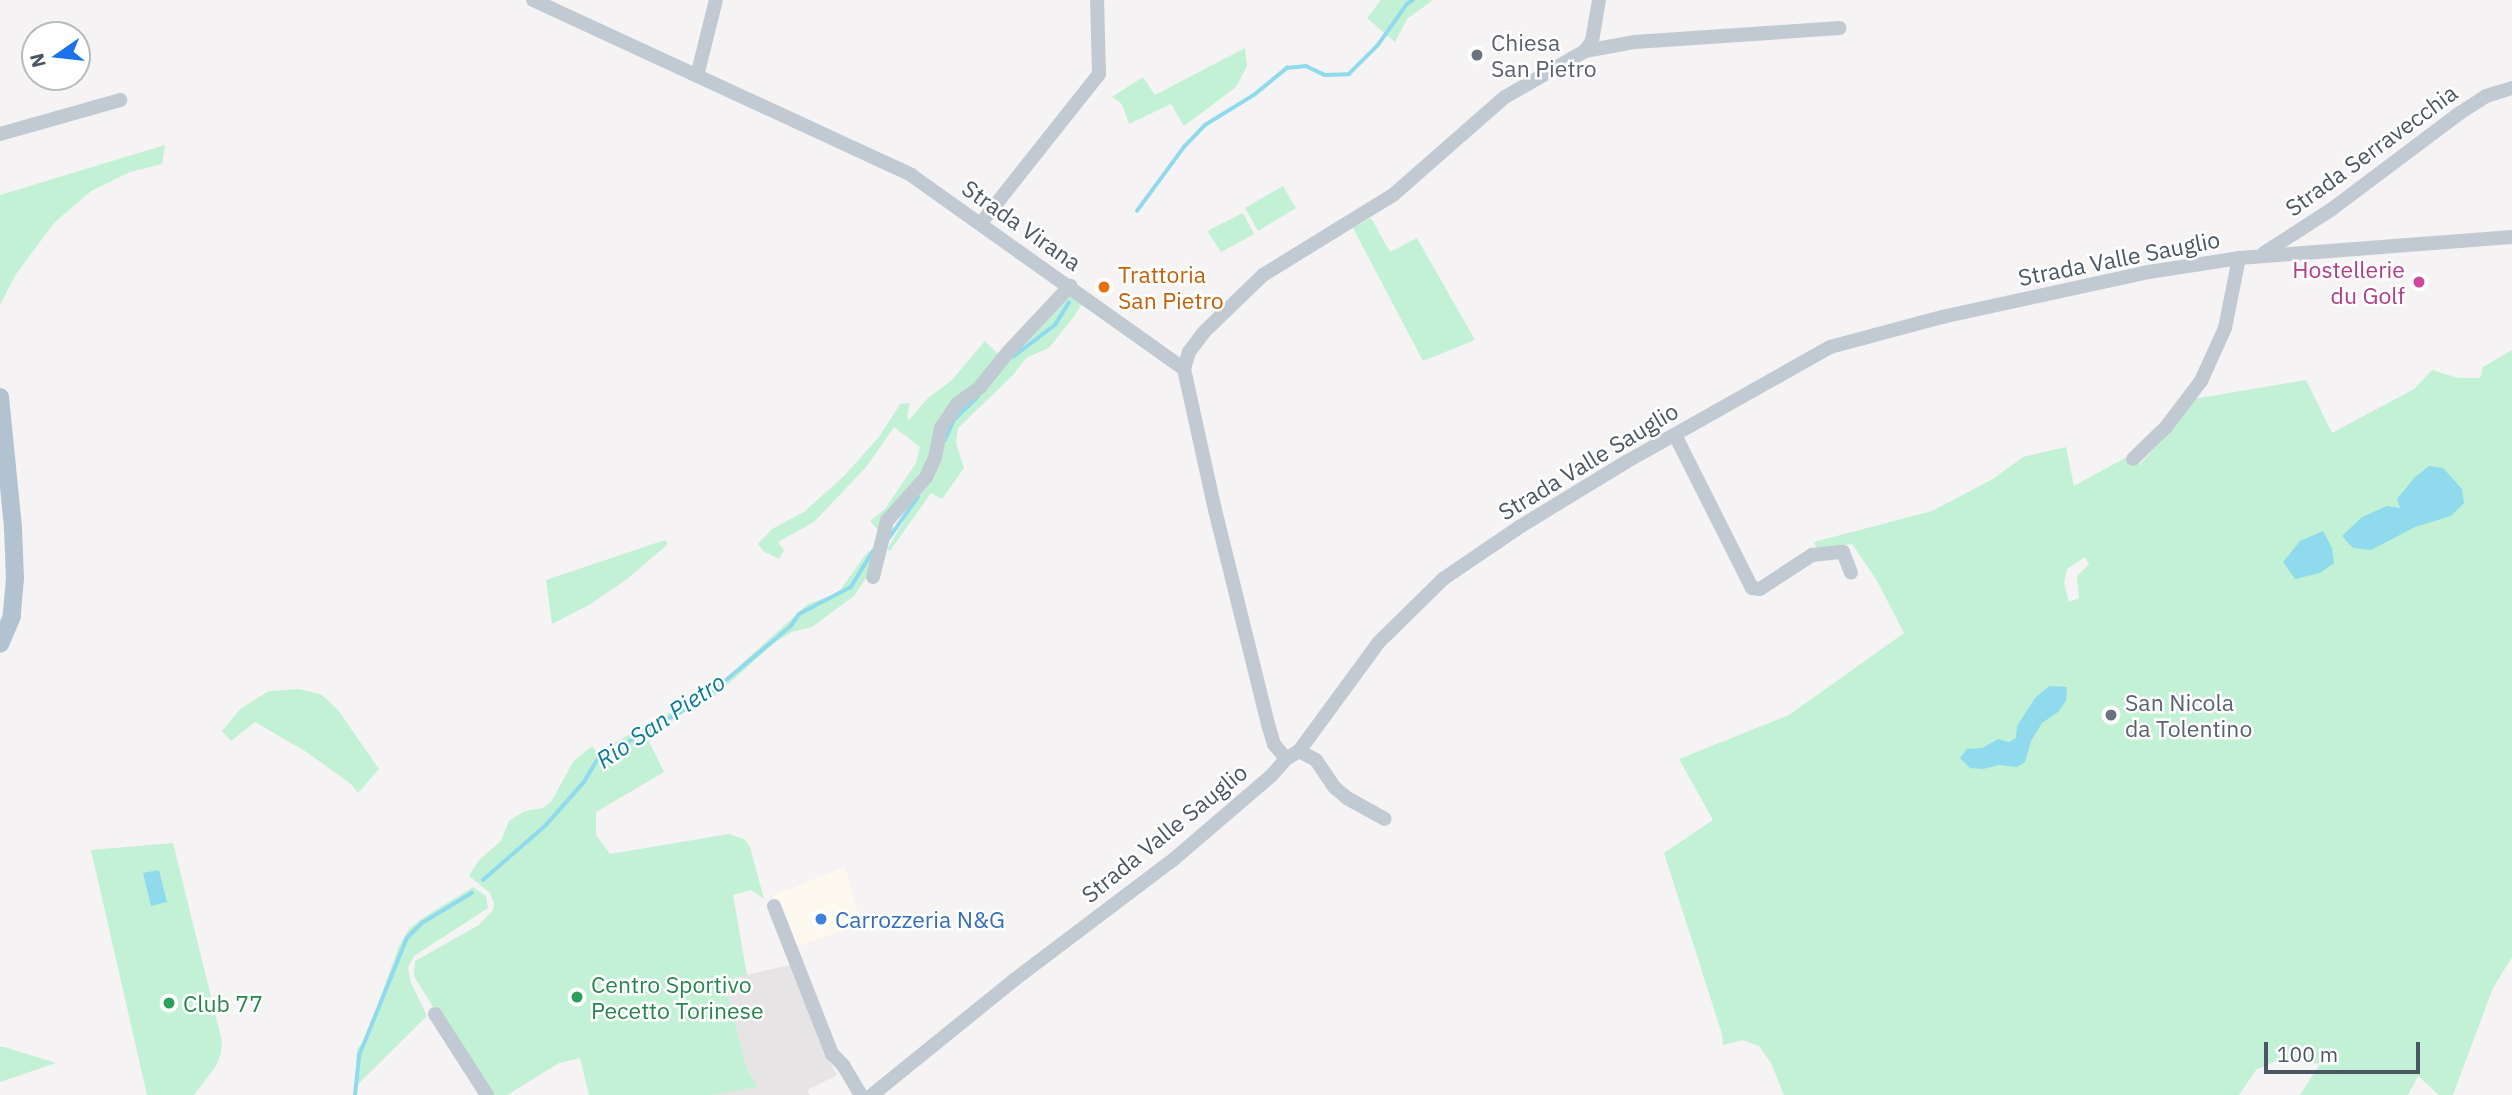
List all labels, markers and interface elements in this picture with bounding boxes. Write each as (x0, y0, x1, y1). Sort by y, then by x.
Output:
north arrow (21, 21, 91, 91)
place label: Chiesa San Pietro (1491, 28, 1597, 82)
marker: Chiesa San Pietro (1469, 47, 1485, 63)
text: N (24, 51, 51, 70)
street label: Strada Serravecchia (2280, 78, 2462, 222)
street label: Strada Virana (957, 174, 1087, 276)
street label: Strada Valle Sauglio (2016, 225, 2222, 291)
place label: Hostellerie du Golf (2292, 255, 2405, 309)
place label: Trattoria San Pietro (1118, 260, 1224, 314)
marker: Hostellerie du Golf (2411, 274, 2427, 290)
marker: Trattoria San Pietro (1096, 279, 1112, 295)
street label: Strada Valle Sauglio (1493, 396, 1683, 526)
water label: Rio San Pietro (591, 667, 731, 775)
place label: San Nicola da Tolentino (2125, 688, 2252, 742)
marker: San Nicola da Tolentino (2103, 707, 2119, 723)
street label: Strada Valle Sauglio (1076, 758, 1252, 908)
place label: Carrozzeria N&G (835, 905, 1005, 933)
marker: Carrozzeria N&G (813, 911, 829, 927)
place label: Centro Sportivo Pecetto Torinese (591, 970, 764, 1024)
place label: Club 77 (183, 989, 263, 1017)
marker: Centro Sportivo Pecetto Torinese (569, 989, 585, 1005)
marker: Club 77 (161, 995, 177, 1011)
scale bar (2267, 1028, 2423, 1072)
text: 100 m (2277, 1040, 2338, 1068)

